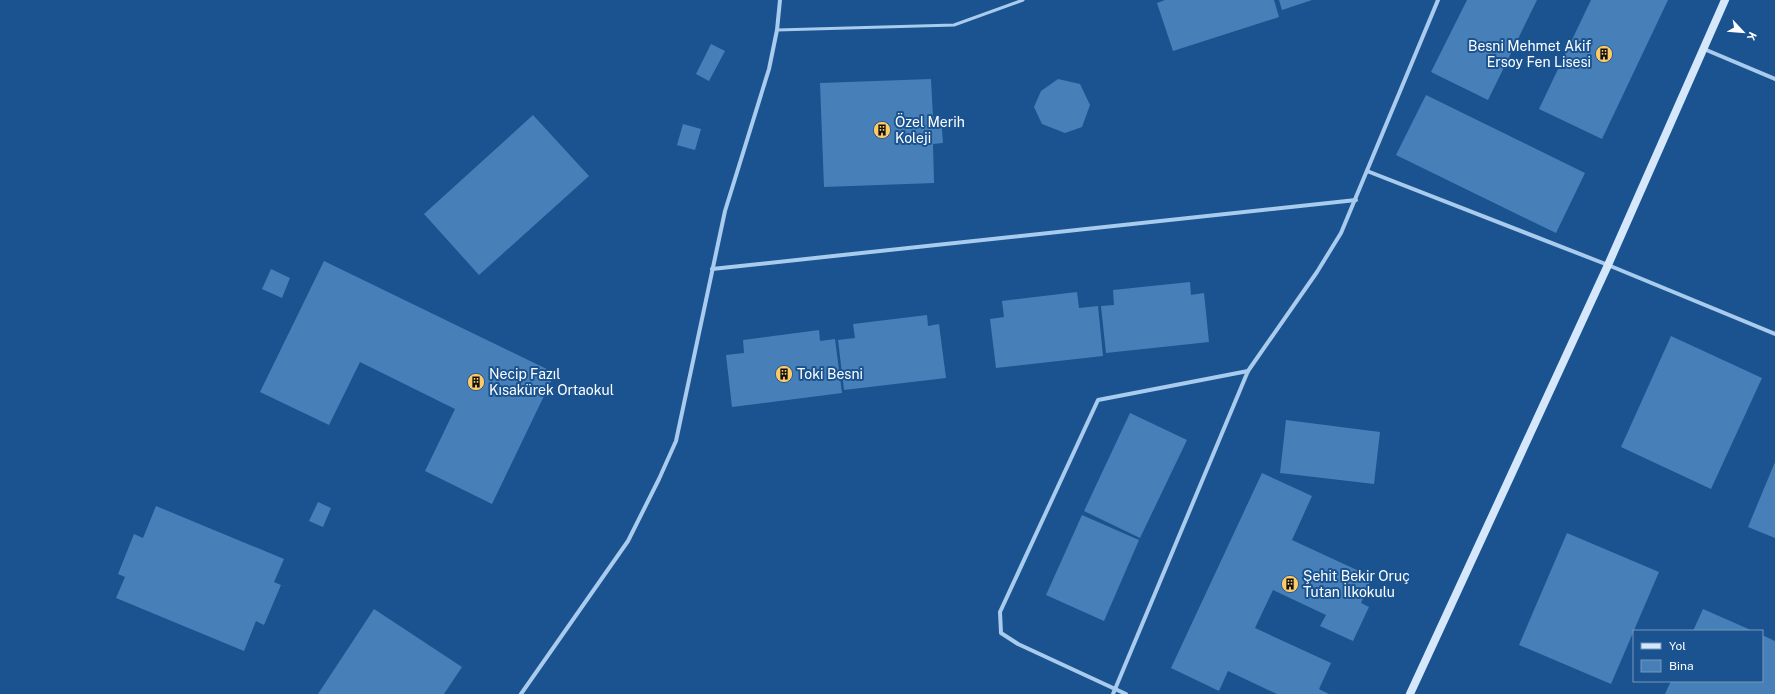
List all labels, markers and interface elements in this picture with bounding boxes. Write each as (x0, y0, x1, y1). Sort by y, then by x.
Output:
north arrow (1723, 12, 1763, 52)
text: K (1745, 30, 1759, 43)
place label: Besni Mehmet Akif Ersoy Fen Lisesi (1468, 38, 1591, 70)
building icon: Besni Mehmet Akif Ersoy Fen Lisesi (1594, 44, 1614, 64)
place label: Özel Merih Koleji (895, 112, 965, 146)
building icon: Özel Merih Koleji (872, 120, 892, 140)
building icon: Toki Besni (774, 364, 794, 384)
place label: Necip Fazıl Kısakürek Ortaokul (489, 366, 614, 398)
place label: Toki Besni (797, 366, 863, 382)
building icon: Necip Fazıl Kısakürek Ortaokul (466, 372, 486, 392)
place label: Şehit Bekir Oruç Tutan İlkokulu (1303, 568, 1410, 600)
building icon: Şehit Bekir Oruç Tutan İlkokulu (1280, 574, 1300, 594)
legend (1633, 630, 1763, 682)
text: Yol (1669, 639, 1686, 653)
text: Bina (1669, 659, 1694, 673)

